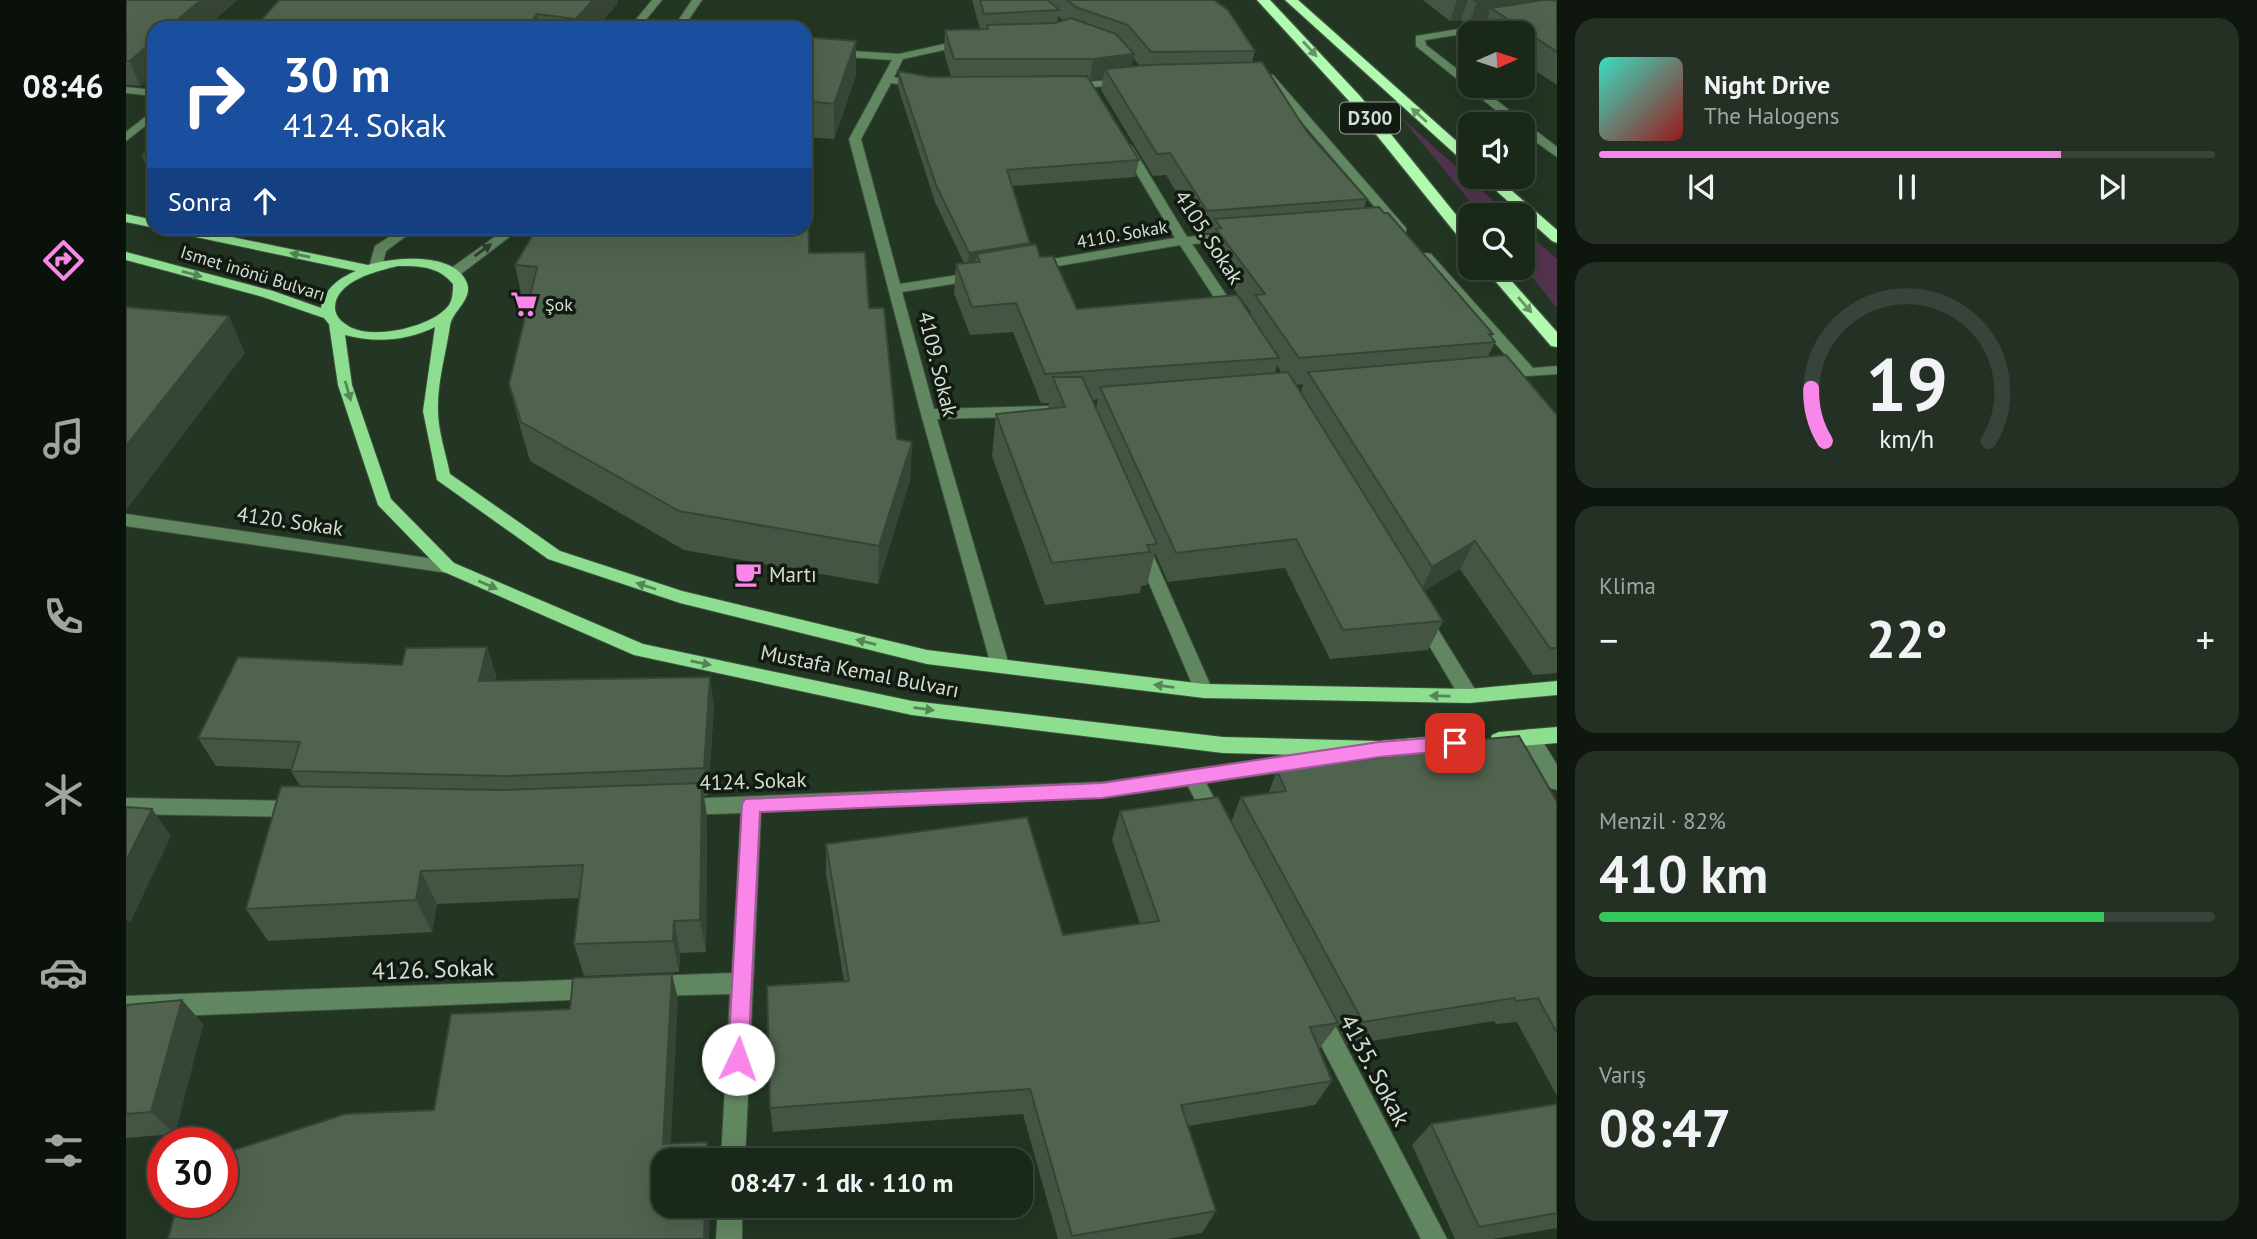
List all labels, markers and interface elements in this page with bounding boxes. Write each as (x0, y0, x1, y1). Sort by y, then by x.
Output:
north arrow (1458, 21, 1535, 98)
map controls (1458, 21, 1535, 280)
one-way arrow (1302, 40, 1318, 58)
text: 30 m (283, 42, 390, 106)
icon: right (168, 49, 259, 140)
text: 08:46 (22, 65, 104, 107)
text: Night Drive (1704, 68, 1830, 101)
text: The Halogens (1704, 101, 1839, 130)
road number: D300 (1340, 102, 1400, 134)
text: 4124. Sokak (283, 104, 446, 146)
one-way arrow (1410, 107, 1428, 123)
button: sound (1458, 112, 1535, 189)
icon: previous (1683, 168, 1721, 206)
icon: pause (1888, 168, 1926, 206)
icon: next (2093, 168, 2131, 206)
icon: ahead (246, 182, 284, 220)
text: Sonra (168, 185, 232, 218)
street label: 4105. Sokak (1168, 185, 1250, 289)
button: search (1458, 203, 1535, 280)
street label: 4110. Sokak (1075, 215, 1170, 253)
icon: directions (39, 236, 88, 285)
street label: Ismet inönü Bulvarı (178, 240, 328, 306)
one-way arrow (474, 243, 492, 257)
one-way arrow (289, 249, 311, 260)
one-way arrow (182, 269, 203, 279)
supermarket icon: Şok (509, 289, 539, 319)
place label: Şok (545, 293, 573, 316)
one-way arrow (1517, 296, 1533, 314)
street label: 4109. Sokak (912, 309, 964, 419)
text: 19 (1866, 338, 1948, 432)
one-way arrow (343, 381, 353, 402)
icon: music (39, 414, 88, 463)
text: km/h (1880, 423, 1934, 455)
street label: 4120. Sokak (235, 500, 345, 542)
cafe icon: Martı (733, 559, 763, 589)
place label: Martı (769, 561, 817, 588)
text: Klima (1599, 571, 1656, 600)
one-way arrow (478, 580, 499, 591)
one-way arrow (636, 580, 657, 591)
icon: phone (39, 592, 88, 641)
text: 22° (1866, 605, 1948, 672)
text: − (1599, 615, 1618, 664)
text: + (2196, 615, 2215, 664)
one-way arrow (855, 636, 877, 647)
street label: Mustafa Kemal Bulvarı (758, 639, 962, 703)
one-way arrow (690, 657, 712, 668)
one-way arrow (1153, 680, 1175, 691)
one-way arrow (1429, 690, 1451, 702)
one-way arrow (913, 704, 935, 715)
pin (1425, 713, 1485, 773)
icon: arrive (1436, 724, 1474, 762)
street label: 4124. Sokak (699, 766, 807, 796)
icon: climate (39, 770, 88, 819)
text: Menzil · 82% (1599, 806, 1726, 835)
text: 410 km (1599, 840, 1768, 907)
icon: car (39, 948, 88, 997)
street label: 4126. Sokak (371, 951, 495, 987)
street label: 4135. Sokak (1333, 1009, 1418, 1132)
position arrow (701, 1022, 775, 1096)
text: Varış (1599, 1060, 1646, 1089)
text: 08:47 (1599, 1094, 1731, 1161)
icon: filters (39, 1126, 88, 1175)
speed limit sign: 30 (147, 1127, 238, 1218)
text: 08:47 · 1 dk · 110 m (730, 1166, 954, 1199)

